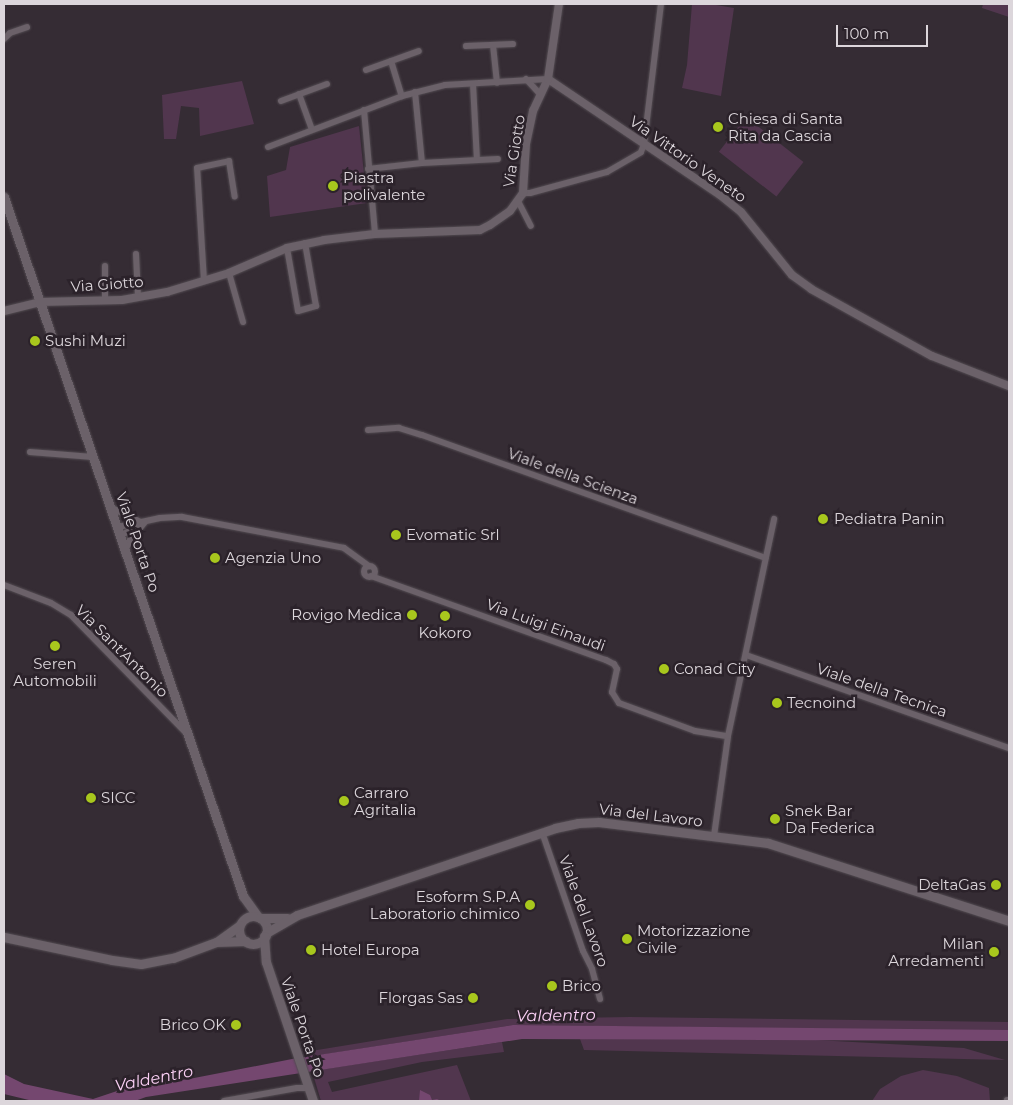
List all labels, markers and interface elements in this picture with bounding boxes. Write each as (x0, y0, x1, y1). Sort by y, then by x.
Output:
scale bar (838, 15, 930, 47)
text: 100 m (844, 24, 889, 43)
place label: Chiesa di Santa Rita da Cascia (728, 109, 843, 144)
street label: Via Vittorio Veneto (626, 112, 750, 206)
street label: Via Giotto (499, 113, 529, 189)
marker: Chiesa di Santa Rita da Cascia (712, 121, 724, 133)
place label: Piastra polivalente (343, 168, 425, 203)
marker: Piastra polivalente (327, 180, 339, 192)
street label: Via Giotto (70, 272, 144, 296)
place label: Sushi Muzi (45, 332, 126, 350)
marker: Sushi Muzi (29, 335, 41, 347)
street label: Viale della Scienza (505, 444, 641, 508)
street label: Viale Porta Po (112, 489, 164, 595)
place label: Pediatra Panin (834, 510, 945, 528)
marker: Pediatra Panin (816, 512, 830, 526)
place label: Evomatic Srl (406, 526, 500, 544)
marker: Evomatic Srl (390, 529, 402, 541)
place label: Agenzia Uno (225, 549, 321, 567)
marker: Agenzia Uno (209, 552, 221, 564)
street label: Via Luigi Einaudi (484, 595, 608, 655)
street label: Via Sant'Antonio (72, 601, 172, 701)
place label: Rovigo Medica (291, 606, 402, 624)
marker: Rovigo Medica (406, 609, 418, 621)
marker: Kokoro (439, 610, 451, 622)
place label: Kokoro (419, 624, 471, 642)
marker: Seren Automobili (49, 640, 61, 652)
place label: Seren Automobili (13, 654, 97, 689)
street label: Viale della Tecnica (814, 659, 950, 721)
place label: Conad City (674, 660, 755, 678)
marker: Conad City (658, 663, 670, 675)
place label: Tecnoind (787, 694, 856, 712)
marker: Tecnoind (771, 697, 783, 709)
place label: Carraro Agritalia (354, 783, 416, 818)
place label: SICC (101, 789, 135, 807)
marker: SICC (85, 792, 97, 804)
marker: Carraro Agritalia (338, 795, 350, 807)
street label: Via del Lavoro (598, 800, 704, 830)
place label: Snek Bar Da Federica (785, 801, 875, 836)
marker: Snek Bar Da Federica (769, 813, 781, 825)
street label: Viale del Lavoro (555, 853, 613, 969)
place label: DeltaGas (918, 876, 986, 894)
marker: DeltaGas (990, 879, 1002, 891)
place label: Esoform S.P.A Laboratorio chimico (370, 887, 520, 922)
marker: Esoform S.P.A Laboratorio chimico (524, 899, 536, 911)
place label: Motorizzazione Civile (637, 921, 750, 956)
marker: Motorizzazione Civile (621, 933, 633, 945)
place label: Milan Arredamenti (888, 934, 984, 969)
place label: Hotel Europa (321, 941, 420, 959)
marker: Hotel Europa (305, 944, 317, 956)
marker: Milan Arredamenti (988, 946, 1000, 958)
street label: Viale Porta Po (277, 974, 329, 1080)
place label: Brico (562, 977, 601, 995)
marker: Brico (546, 980, 558, 992)
place label: Florgas Sas (378, 989, 463, 1007)
marker: Florgas Sas (467, 992, 479, 1004)
water label: Valdentro (516, 1006, 596, 1026)
place label: Brico OK (160, 1016, 226, 1034)
marker: Brico OK (230, 1019, 242, 1031)
water label: Valdentro (113, 1062, 195, 1096)

